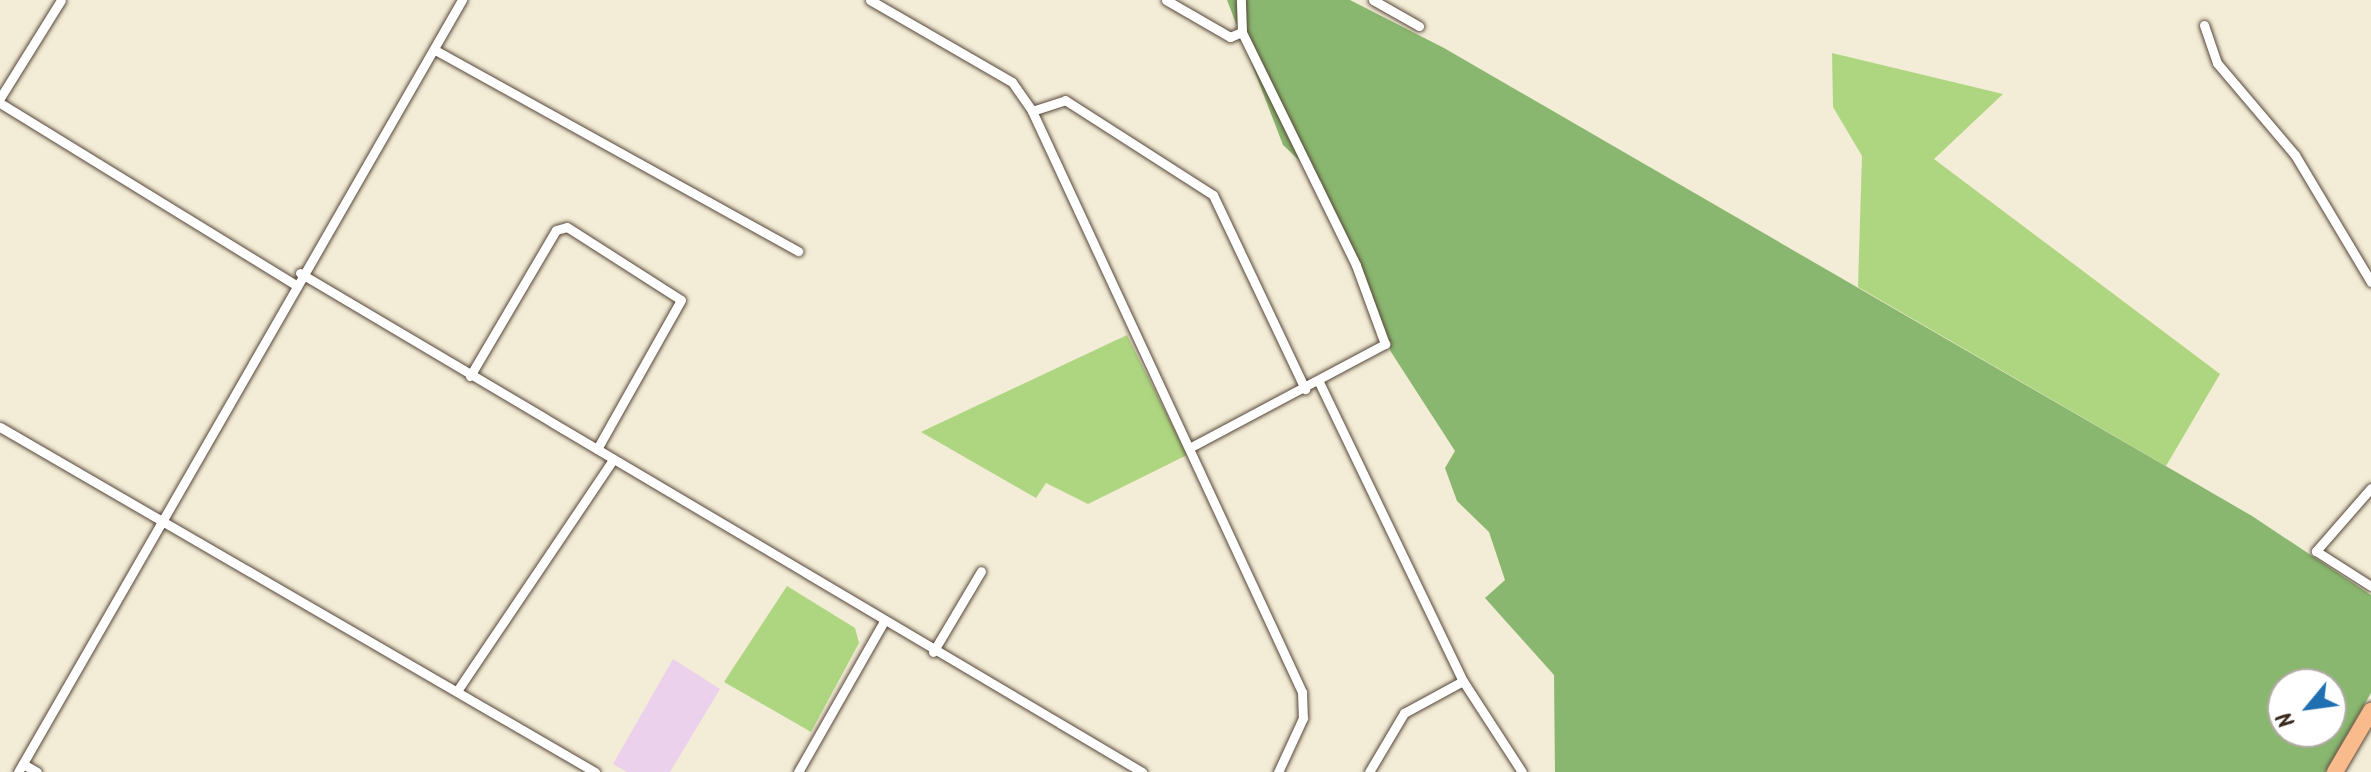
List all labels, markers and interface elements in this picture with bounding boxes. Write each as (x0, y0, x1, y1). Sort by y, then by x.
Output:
north arrow (2267, 668, 2347, 748)
text: N (2269, 704, 2306, 733)

